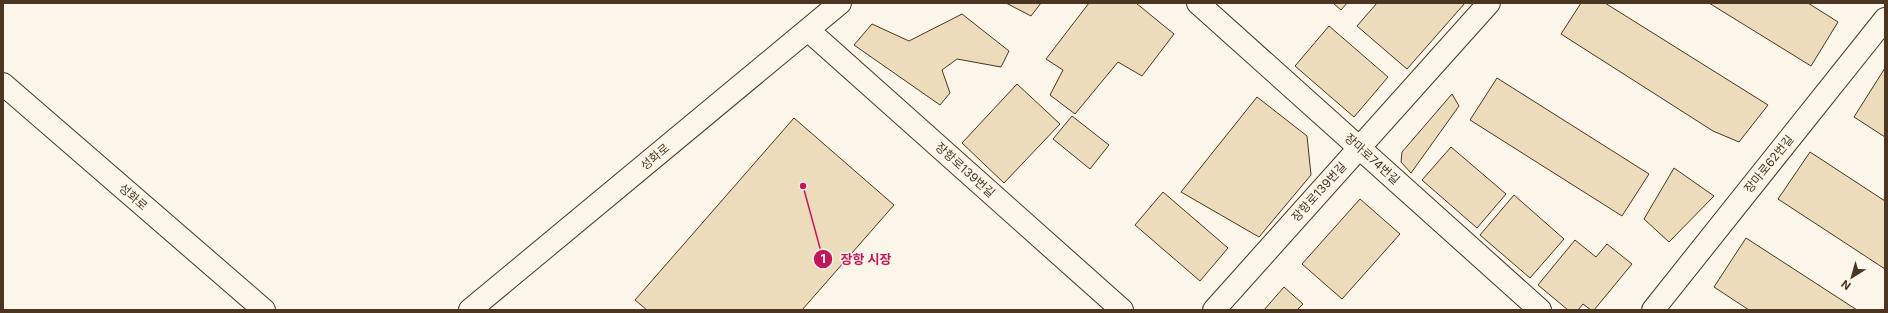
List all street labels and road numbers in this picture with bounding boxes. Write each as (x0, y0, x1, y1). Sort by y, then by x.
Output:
street label: 장마로74번길 (1342, 130, 1403, 187)
street label: 장마로62번길 (1741, 132, 1796, 196)
street label: 장항로139번길 (932, 139, 998, 200)
street label: 성화로 (637, 140, 672, 173)
street label: 장항로139번길 (1288, 159, 1349, 225)
street label: 성화로 (116, 180, 151, 213)

